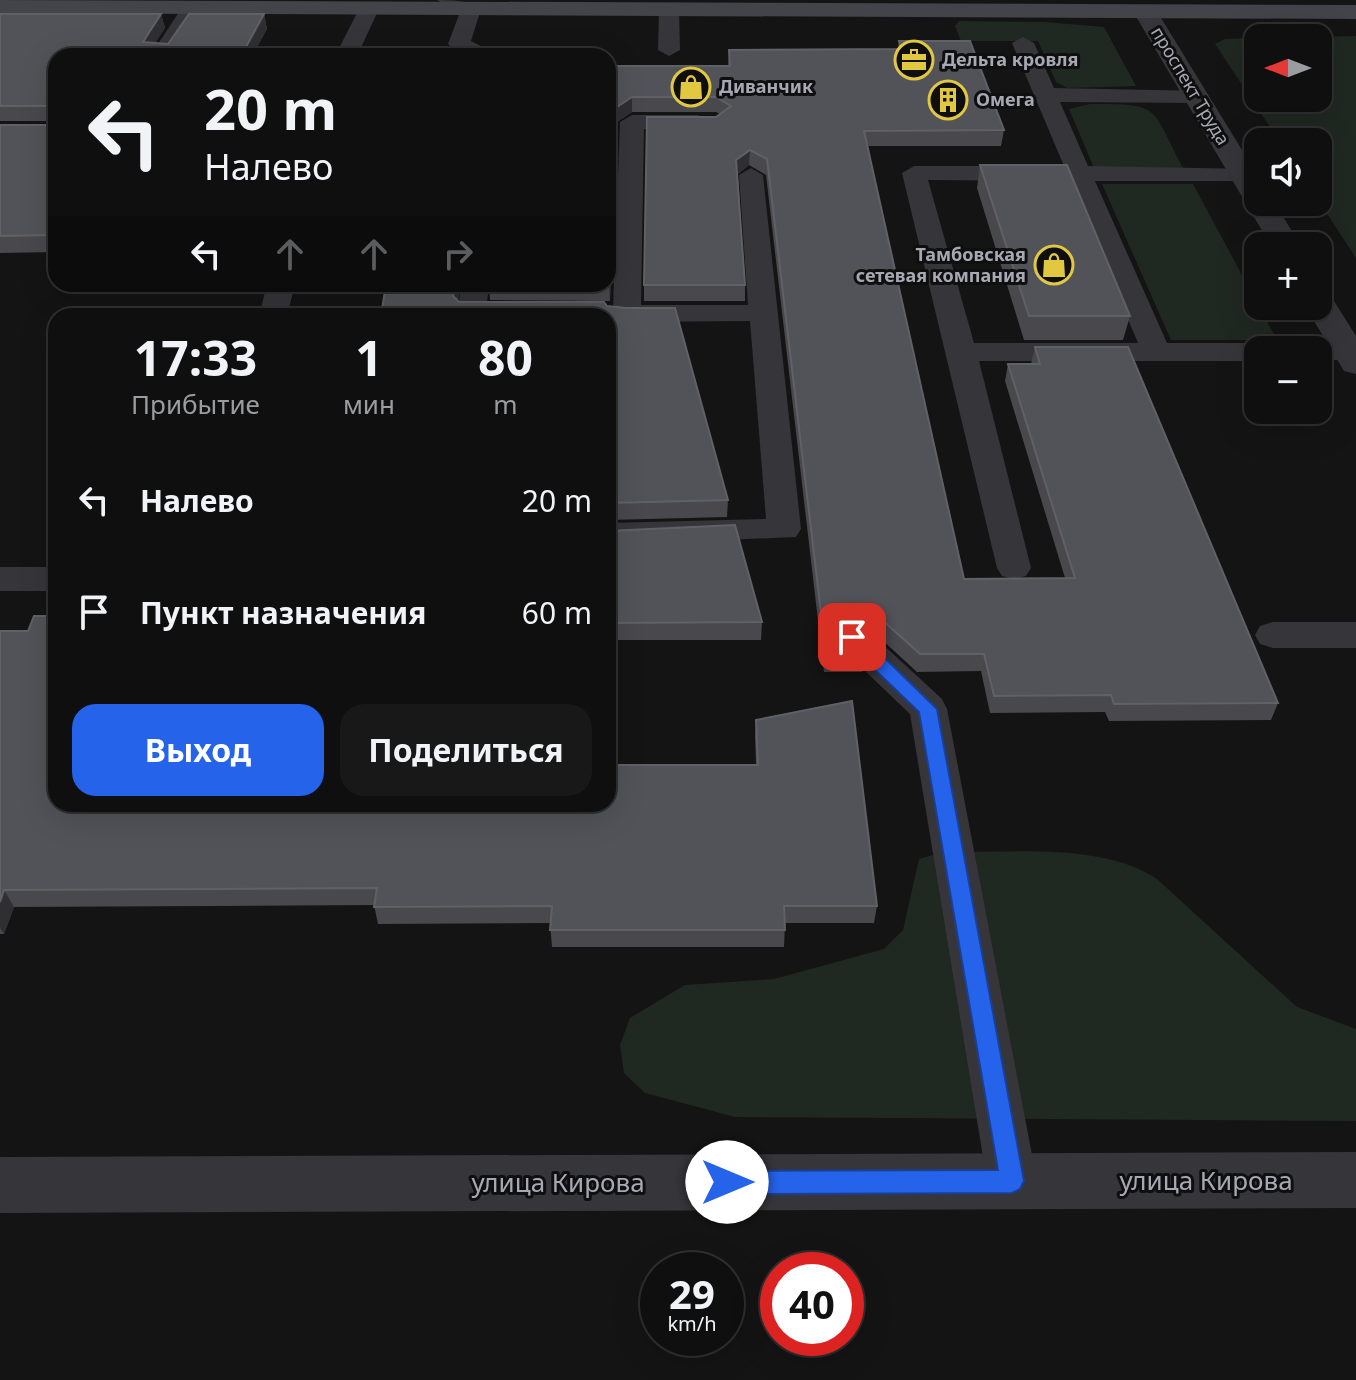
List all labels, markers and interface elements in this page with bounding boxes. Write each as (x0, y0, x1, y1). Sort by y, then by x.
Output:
street label: проспект Труда (1146, 22, 1236, 149)
north arrow (1244, 24, 1332, 112)
map controls (1244, 24, 1332, 424)
office icon: Дельта кровля (893, 39, 935, 81)
place label: Дельта кровля (942, 47, 1078, 71)
shop icon: Диванчик (670, 66, 712, 108)
text: 20 m (204, 70, 337, 146)
place label: Диванчик (719, 74, 813, 98)
building icon: Омега (927, 79, 969, 121)
icon: left (72, 80, 176, 184)
place label: Омега (976, 87, 1035, 111)
button: sound (1244, 128, 1332, 216)
text: Налево (204, 142, 333, 191)
icon: left (184, 232, 228, 276)
icon: ahead (268, 232, 312, 276)
icon: ahead (352, 232, 396, 276)
icon: right (436, 232, 480, 276)
button: + (1244, 232, 1332, 320)
place label: Тамбовская сетевая компания (856, 242, 1026, 287)
shop icon: Тамбовская сетевая компания (1033, 244, 1075, 286)
text: 17:33 (134, 325, 257, 390)
text: 1 (355, 325, 383, 390)
text: 80 (478, 325, 533, 390)
button: − (1244, 336, 1332, 424)
text: Прибытие (131, 386, 260, 422)
text: мин (343, 386, 395, 422)
text: m (493, 386, 518, 422)
icon: left (72, 478, 116, 522)
text: Налево (140, 480, 254, 521)
text: 20 m (522, 480, 592, 521)
icon: arrive (72, 590, 116, 634)
text: Пункт назначения (140, 592, 426, 633)
text: 60 m (522, 592, 592, 633)
pin (818, 603, 886, 671)
icon: arrive (830, 615, 874, 659)
button: Выход (72, 704, 324, 796)
button: Поделиться (340, 704, 592, 796)
position arrow (685, 1140, 769, 1224)
street label: улица Кирова (1119, 1162, 1293, 1198)
street label: улица Кирова (471, 1164, 645, 1200)
speed limit sign: 40 (760, 1252, 864, 1356)
text: 29 (669, 1266, 715, 1321)
text: km/h (667, 1310, 717, 1337)

